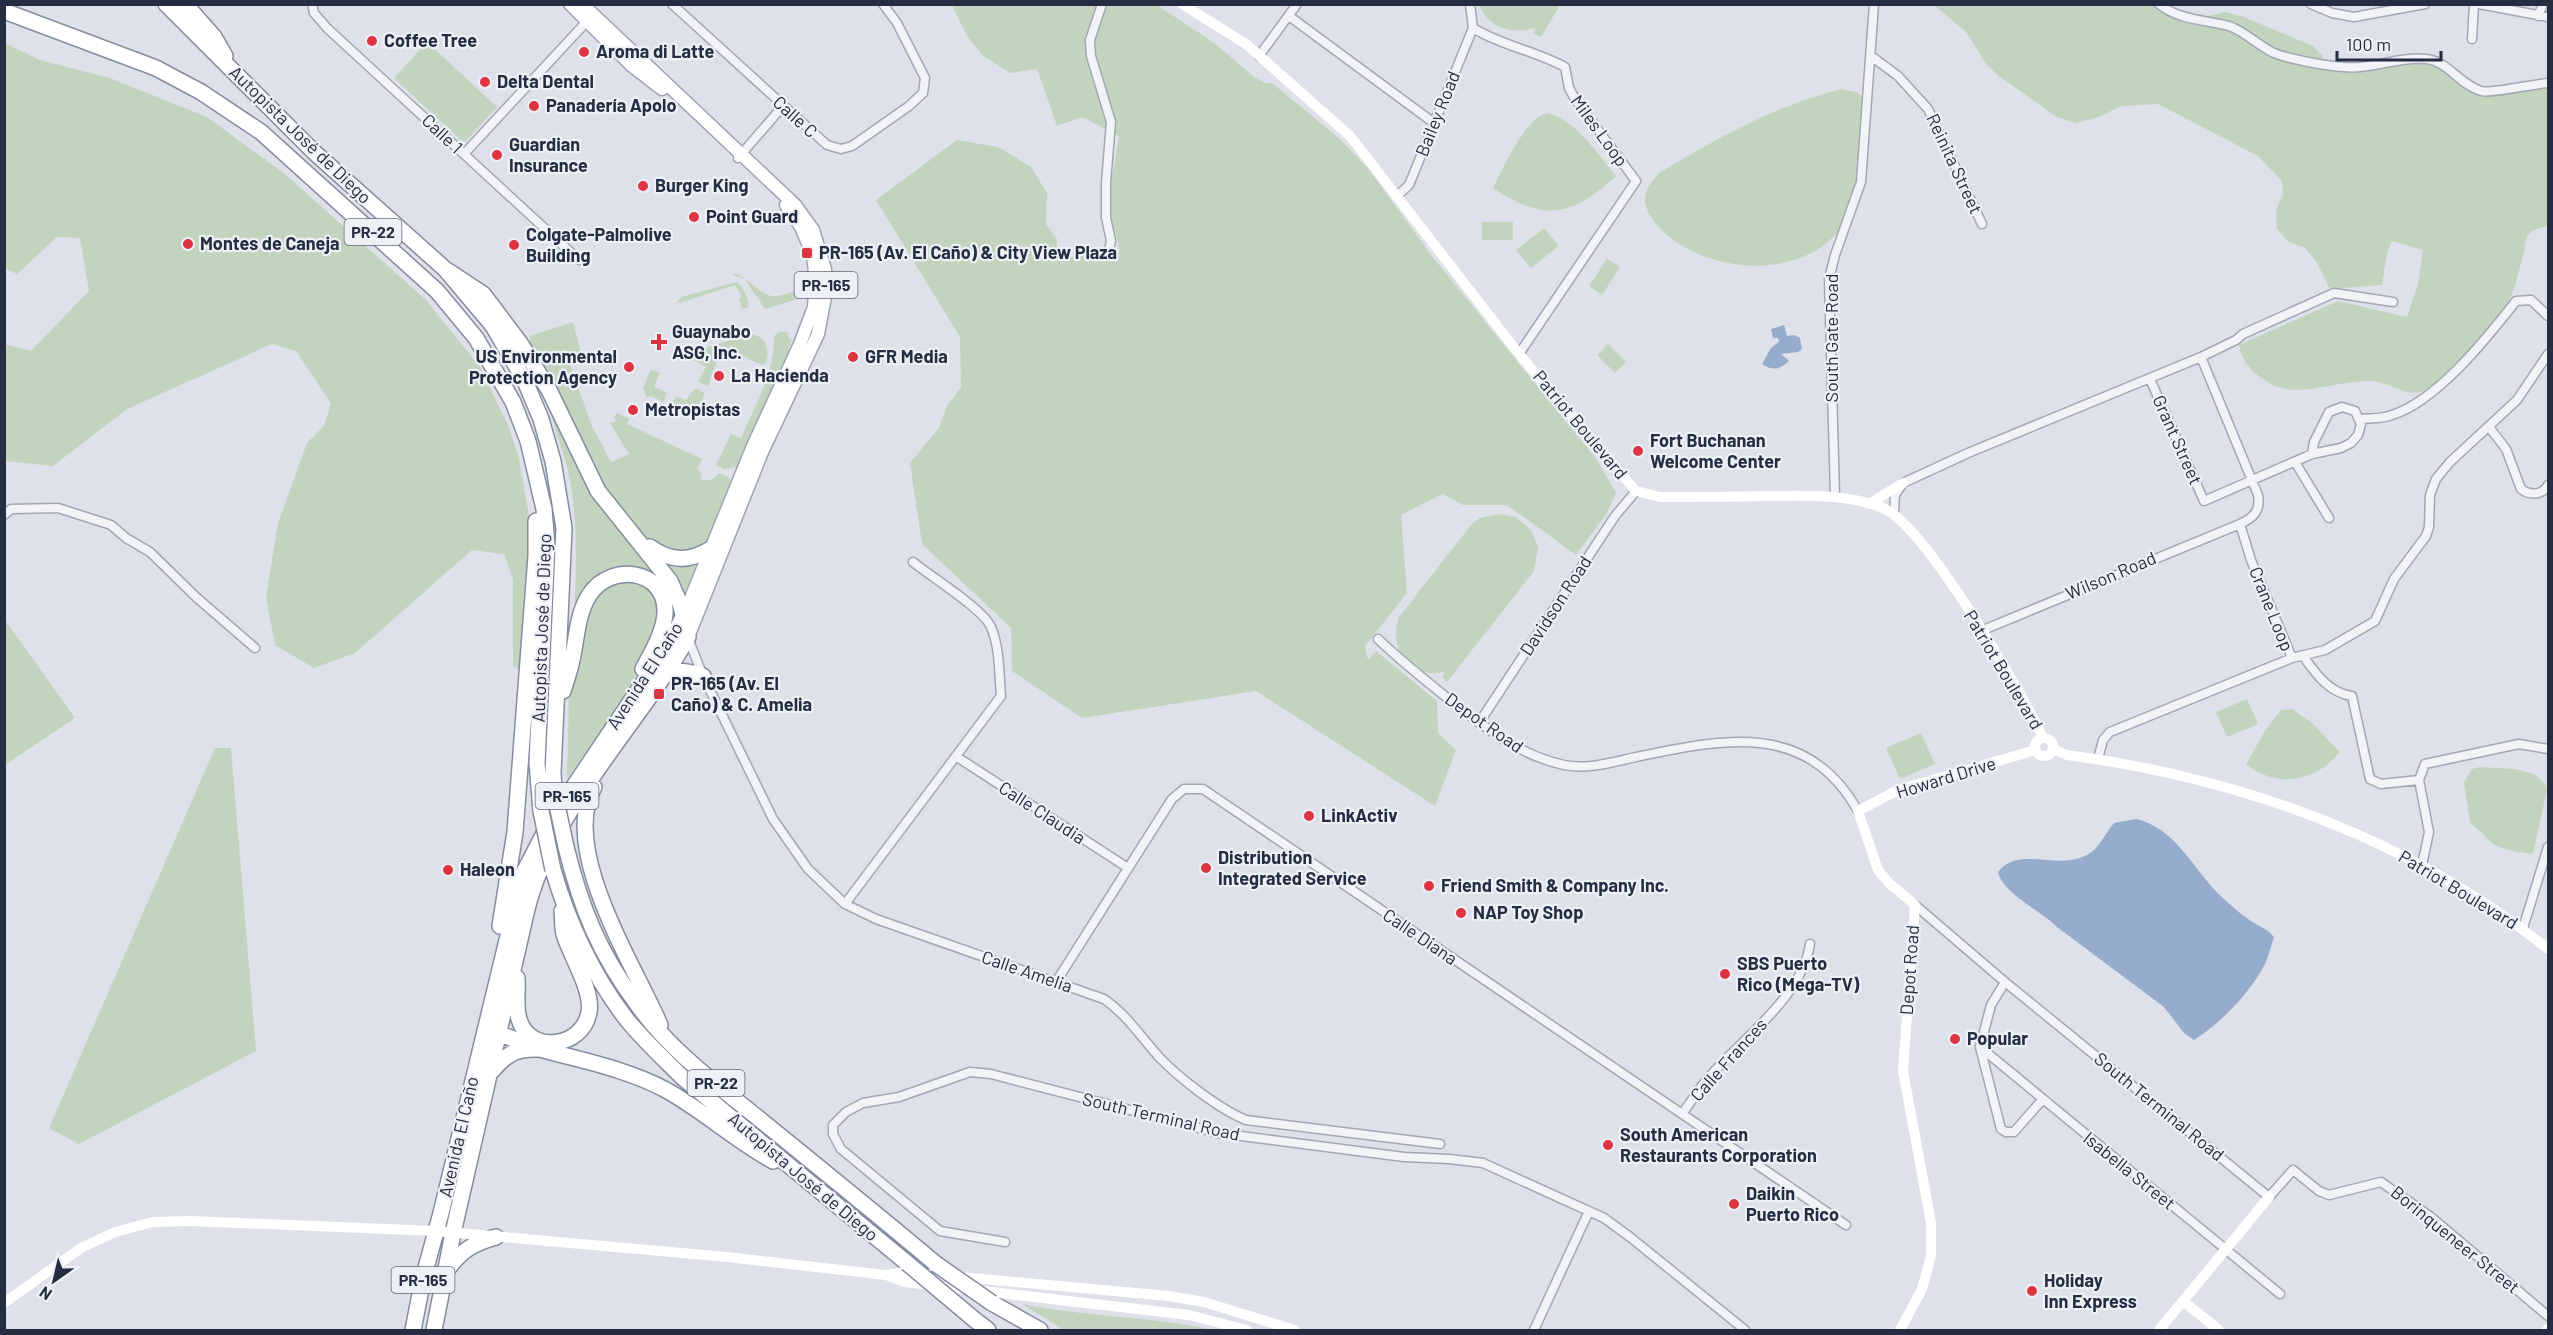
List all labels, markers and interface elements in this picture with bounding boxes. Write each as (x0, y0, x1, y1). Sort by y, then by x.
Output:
scale bar (2337, 24, 2440, 62)
place label: Coffee Tree (384, 29, 477, 51)
text: 100 m (2346, 33, 2391, 55)
marker: Coffee Tree (365, 34, 379, 48)
place label: Aroma di Latte (596, 40, 714, 62)
marker: Aroma di Latte (577, 45, 591, 59)
street label: Autopista José de Diego (225, 61, 376, 208)
street label: Bailey Road (1410, 68, 1464, 160)
place label: Delta Dental (497, 70, 594, 92)
marker: Delta Dental (478, 75, 492, 89)
street label: Miles Loop (1566, 90, 1633, 170)
street label: Calle C (769, 91, 823, 142)
place label: Panadería Apolo (546, 94, 676, 116)
marker: Panadería Apolo (527, 99, 541, 113)
street label: Calle 1 (418, 109, 468, 158)
street label: Reinita Street (1922, 110, 1988, 217)
place label: Guardian Insurance (509, 133, 588, 176)
marker: Guardian Insurance (490, 148, 504, 162)
place label: Burger King (655, 174, 748, 196)
marker: Burger King (636, 179, 650, 193)
place label: Point Guard (706, 205, 798, 227)
marker: Point Guard (687, 210, 701, 224)
road number: PR-22 (344, 219, 401, 245)
place label: Colgate-Palmolive Building (526, 223, 672, 266)
place label: Montes de Caneja (200, 232, 340, 254)
marker: Montes de Caneja (181, 237, 195, 251)
marker: Colgate-Palmolive Building (507, 238, 521, 252)
place label: PR-165 (Av. El Caño) & City View Plaza (819, 241, 1117, 263)
marker: PR-165 (Av. El Caño) & City View Plaza (800, 246, 814, 260)
road number: PR-165 (794, 272, 858, 298)
street label: South Gate Road (1820, 273, 1842, 403)
place label: Guaynabo ASG, Inc. (672, 320, 751, 363)
marker: Guaynabo ASG, Inc. (650, 333, 668, 351)
place label: US Environmental Protection Agency (469, 345, 617, 388)
place label: GFR Media (865, 345, 948, 367)
marker: GFR Media (846, 350, 860, 364)
marker: US Environmental Protection Agency (622, 360, 636, 374)
place label: La Hacienda (731, 364, 829, 386)
street label: Patriot Boulevard (1529, 365, 1633, 483)
marker: La Hacienda (712, 369, 726, 383)
street label: Grant Street (2148, 391, 2207, 488)
place label: Metropistas (645, 398, 740, 420)
marker: Metropistas (626, 403, 640, 417)
place label: Fort Buchanan Welcome Center (1650, 429, 1781, 472)
marker: Fort Buchanan Welcome Center (1631, 444, 1645, 458)
street label: Autopista José de Diego (527, 533, 555, 723)
street label: Wilson Road (2062, 546, 2159, 604)
street label: Davidson Road (1515, 551, 1596, 660)
street label: Crane Loop (2245, 563, 2299, 654)
street label: Patriot Boulevard (1960, 606, 2048, 733)
street label: Avenida El Caño (601, 618, 687, 733)
place label: PR-165 (Av. El Caño) & C. Amelia (671, 672, 812, 715)
marker: PR-165 (Av. El Caño) & C. Amelia (652, 687, 666, 701)
street label: Depot Road (1441, 687, 1528, 757)
street label: Howard Drive (1893, 751, 1998, 803)
street label: Calle Claudia (995, 776, 1090, 848)
road number: PR-165 (536, 783, 598, 809)
place label: LinkActiv (1321, 804, 1398, 826)
marker: LinkActiv (1302, 809, 1316, 823)
street label: Patriot Boulevard (2395, 845, 2522, 933)
place label: Distribution Integrated Service (1218, 846, 1367, 889)
place label: Haleon (460, 858, 515, 880)
marker: Distribution Integrated Service (1199, 861, 1213, 875)
marker: Haleon (441, 863, 455, 877)
place label: Friend Smith & Company Inc. (1441, 874, 1669, 896)
marker: Friend Smith & Company Inc. (1422, 879, 1436, 893)
place label: NAP Toy Shop (1473, 901, 1583, 923)
street label: Calle Diana (1379, 903, 1462, 969)
marker: NAP Toy Shop (1454, 906, 1468, 920)
street label: Depot Road (1895, 924, 1923, 1016)
street label: Calle Amelia (979, 945, 1076, 997)
place label: SBS Puerto Rico (Mega-TV) (1737, 952, 1860, 995)
marker: SBS Puerto Rico (Mega-TV) (1718, 967, 1732, 981)
street label: Calle Frances (1685, 1013, 1771, 1105)
place label: Popular (1967, 1027, 2028, 1049)
marker: Popular (1948, 1032, 1962, 1046)
street label: South Terminal Road (2090, 1047, 2229, 1165)
road number: PR-22 (688, 1070, 744, 1096)
street label: Avenida El Caño (433, 1074, 483, 1199)
street label: South Terminal Road (1080, 1087, 1242, 1145)
street label: Autopista José de Diego (724, 1107, 883, 1245)
place label: South American Restaurants Corporation (1620, 1123, 1817, 1166)
street label: Isabella Street (2079, 1126, 2180, 1214)
marker: South American Restaurants Corporation (1601, 1138, 1615, 1152)
street label: Borinqueneer Street (2387, 1181, 2524, 1298)
place label: Daikin Puerto Rico (1746, 1182, 1839, 1225)
marker: Daikin Puerto Rico (1727, 1197, 1741, 1211)
north arrow (24, 1251, 84, 1311)
road number: PR-165 (392, 1267, 454, 1293)
place label: Holiday Inn Express (2044, 1269, 2137, 1312)
text: N (36, 1283, 55, 1305)
marker: Holiday Inn Express (2025, 1284, 2039, 1298)

